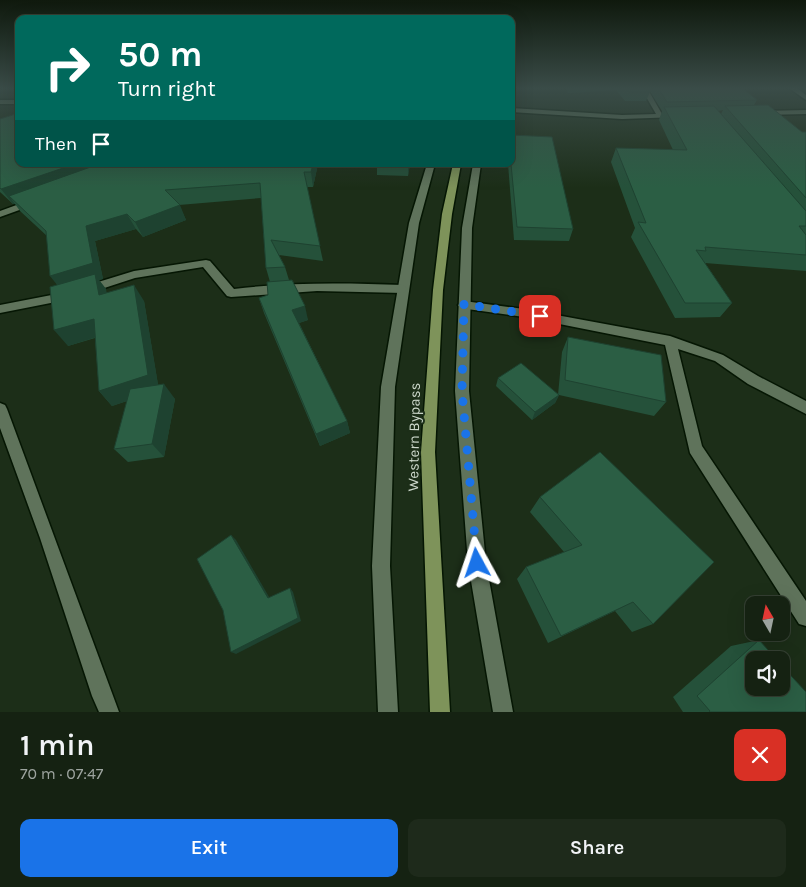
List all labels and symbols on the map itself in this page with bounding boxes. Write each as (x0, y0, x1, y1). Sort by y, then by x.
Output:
pin (519, 295, 561, 337)
street label: Western Bypass (404, 382, 424, 492)
position arrow (450, 536, 502, 588)
north arrow (745, 596, 790, 641)

